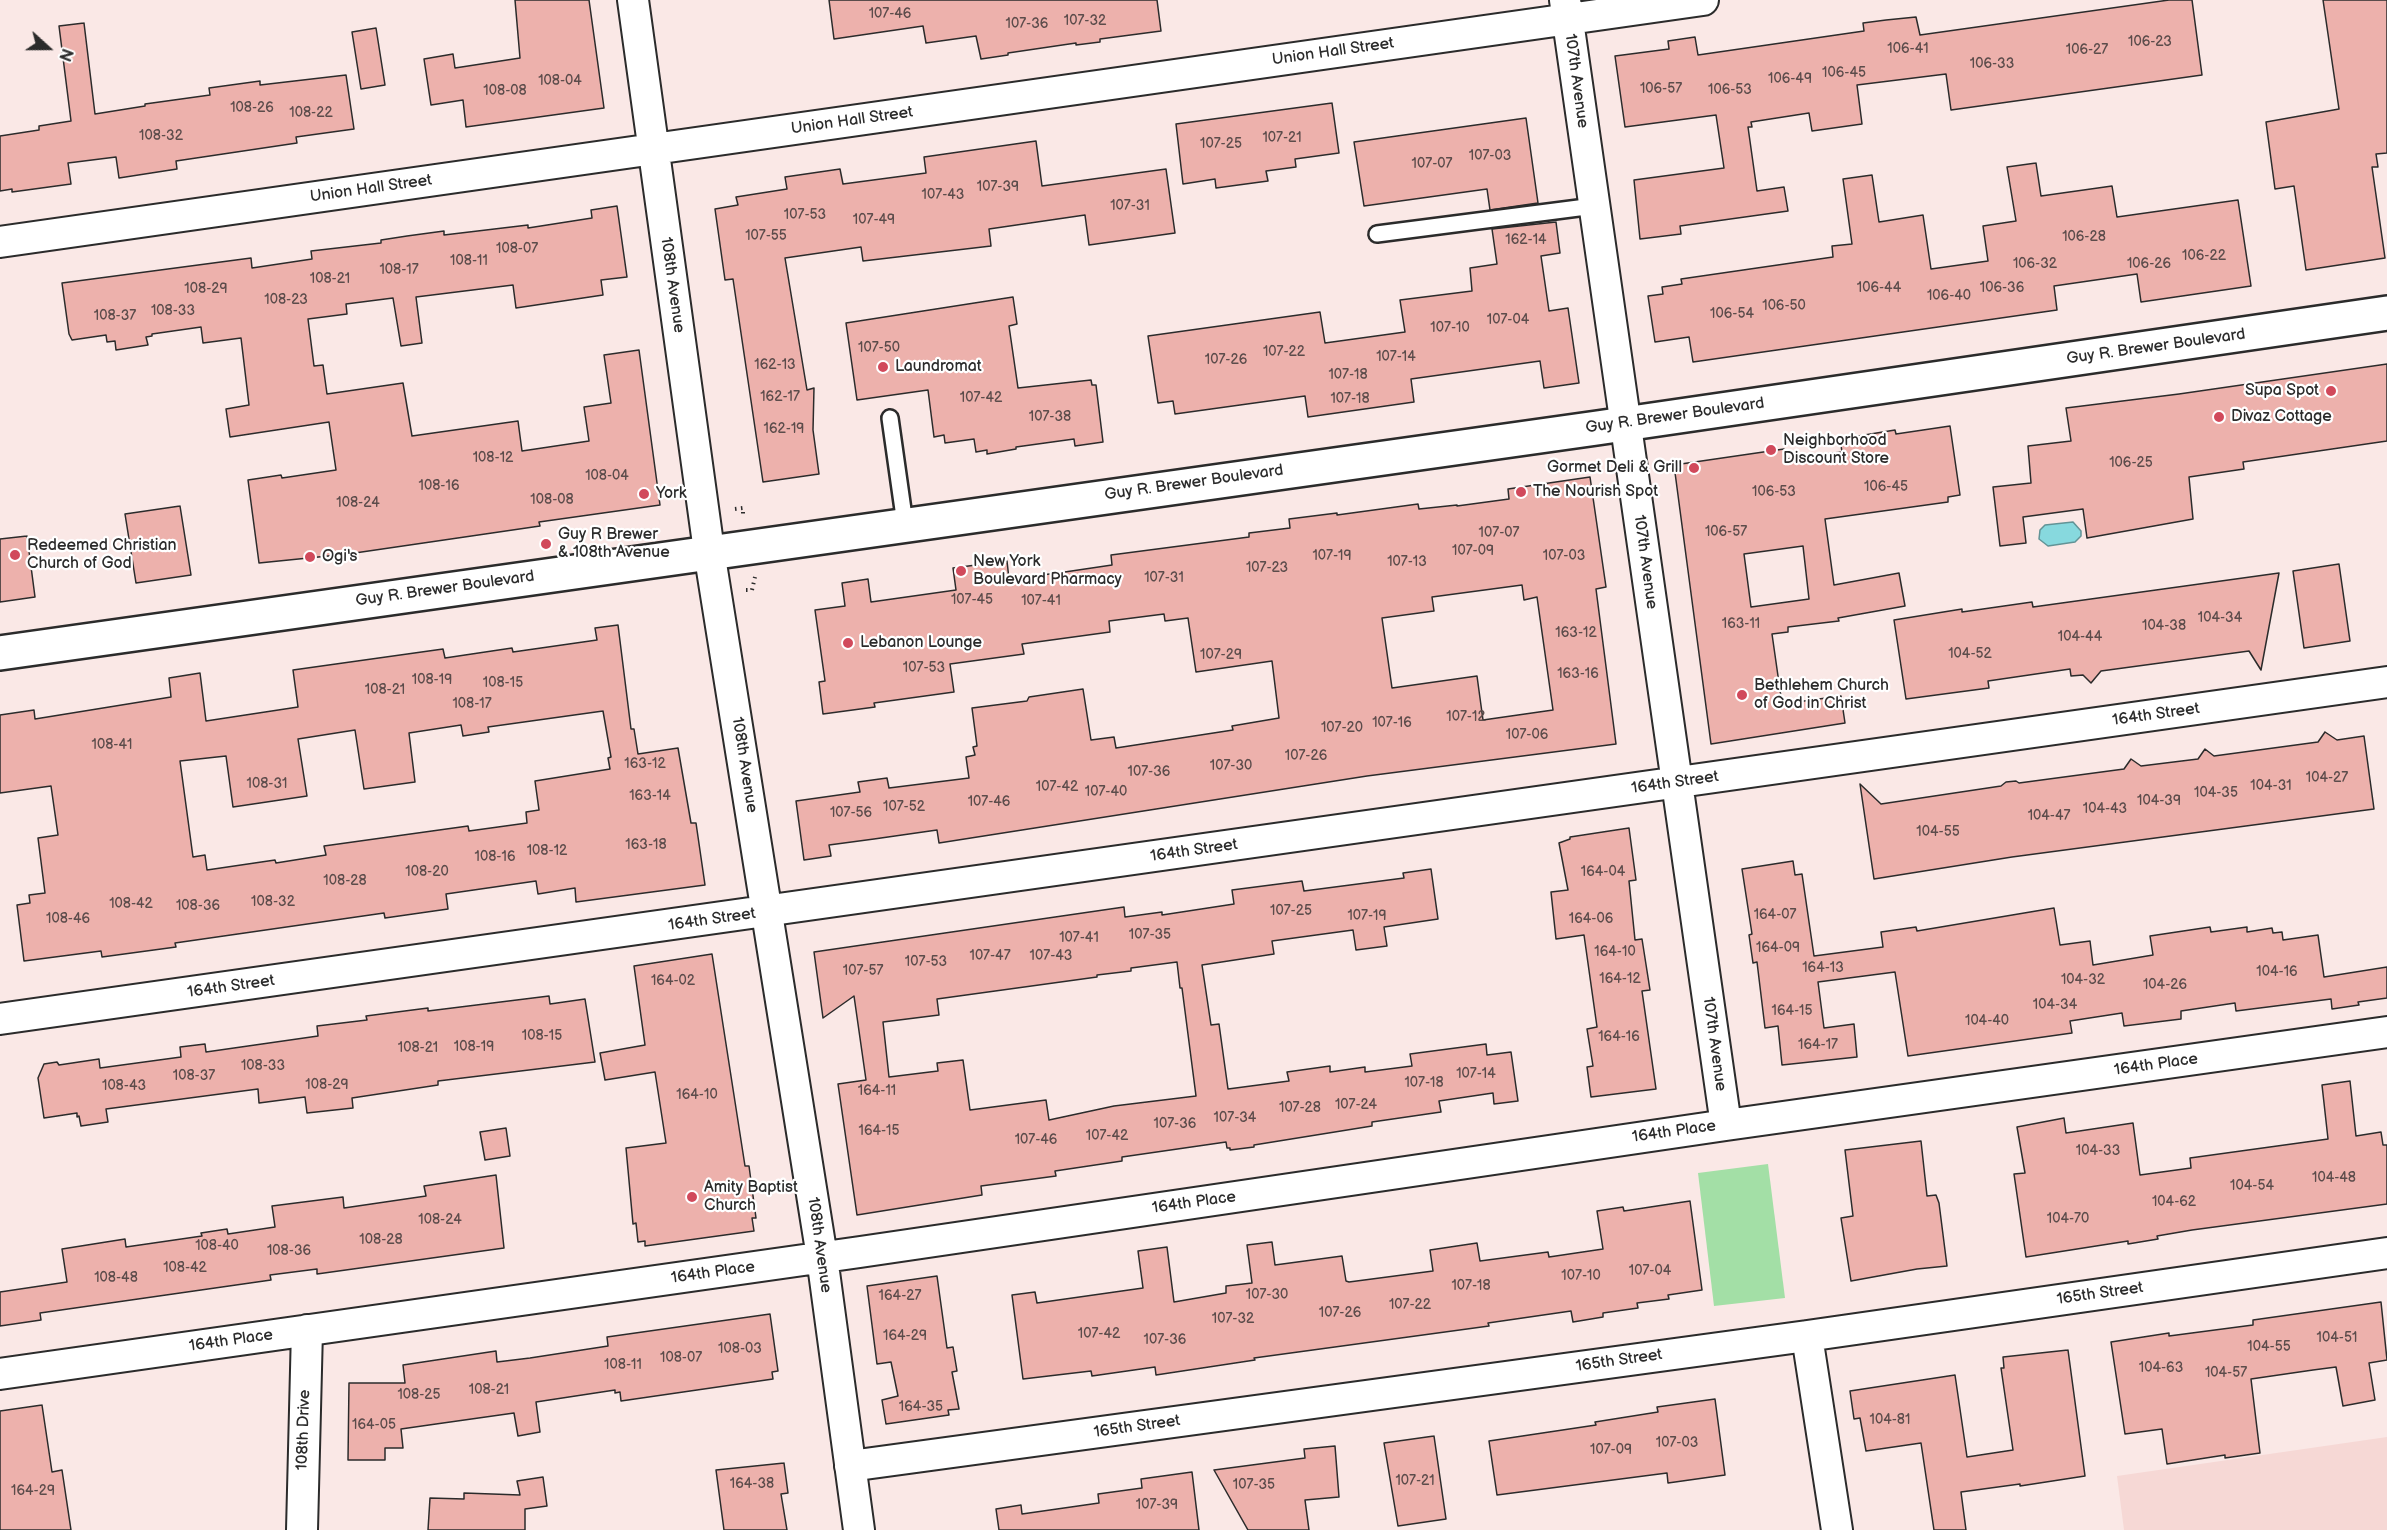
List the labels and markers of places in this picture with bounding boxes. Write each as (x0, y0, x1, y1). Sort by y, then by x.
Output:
place label: Laundromat (895, 357, 982, 377)
marker: Laundromat (876, 360, 890, 374)
place label: Supa Spot (2245, 381, 2319, 401)
marker: Supa Spot (2324, 384, 2338, 398)
place label: Divaz Cottage (2231, 407, 2332, 427)
marker: Divaz Cottage (2212, 410, 2226, 424)
place label: Neighborhood Discount Store (1783, 431, 1889, 469)
marker: Neighborhood Discount Store (1764, 443, 1778, 457)
place label: Gormet Deli & Grill (1547, 458, 1682, 478)
marker: Gormet Deli & Grill (1687, 461, 1701, 475)
place label: The Nourish Spot (1533, 482, 1658, 502)
place label: York (656, 484, 687, 504)
marker: The Nourish Spot (1514, 485, 1528, 499)
marker: York (637, 487, 651, 501)
place label: Guy R Brewer & 108th Avenue (558, 525, 670, 563)
place label: Redeemed Christian Church of God (27, 536, 177, 574)
marker: Guy R Brewer & 108th Avenue (539, 537, 553, 551)
place label: Ogi's (322, 547, 357, 567)
marker: Redeemed Christian Church of God (8, 548, 22, 562)
marker: Ogi's (303, 550, 317, 564)
place label: New York Boulevard Pharmacy (973, 552, 1122, 590)
marker: New York Boulevard Pharmacy (954, 564, 968, 578)
place label: Lebanon Lounge (860, 633, 982, 653)
marker: Lebanon Lounge (841, 636, 855, 650)
place label: Bethlehem Church of God in Christ (1754, 676, 1889, 714)
marker: Bethlehem Church of God in Christ (1735, 688, 1749, 702)
place label: Amity Baptist Church (704, 1178, 798, 1216)
marker: Amity Baptist Church (685, 1190, 699, 1204)

